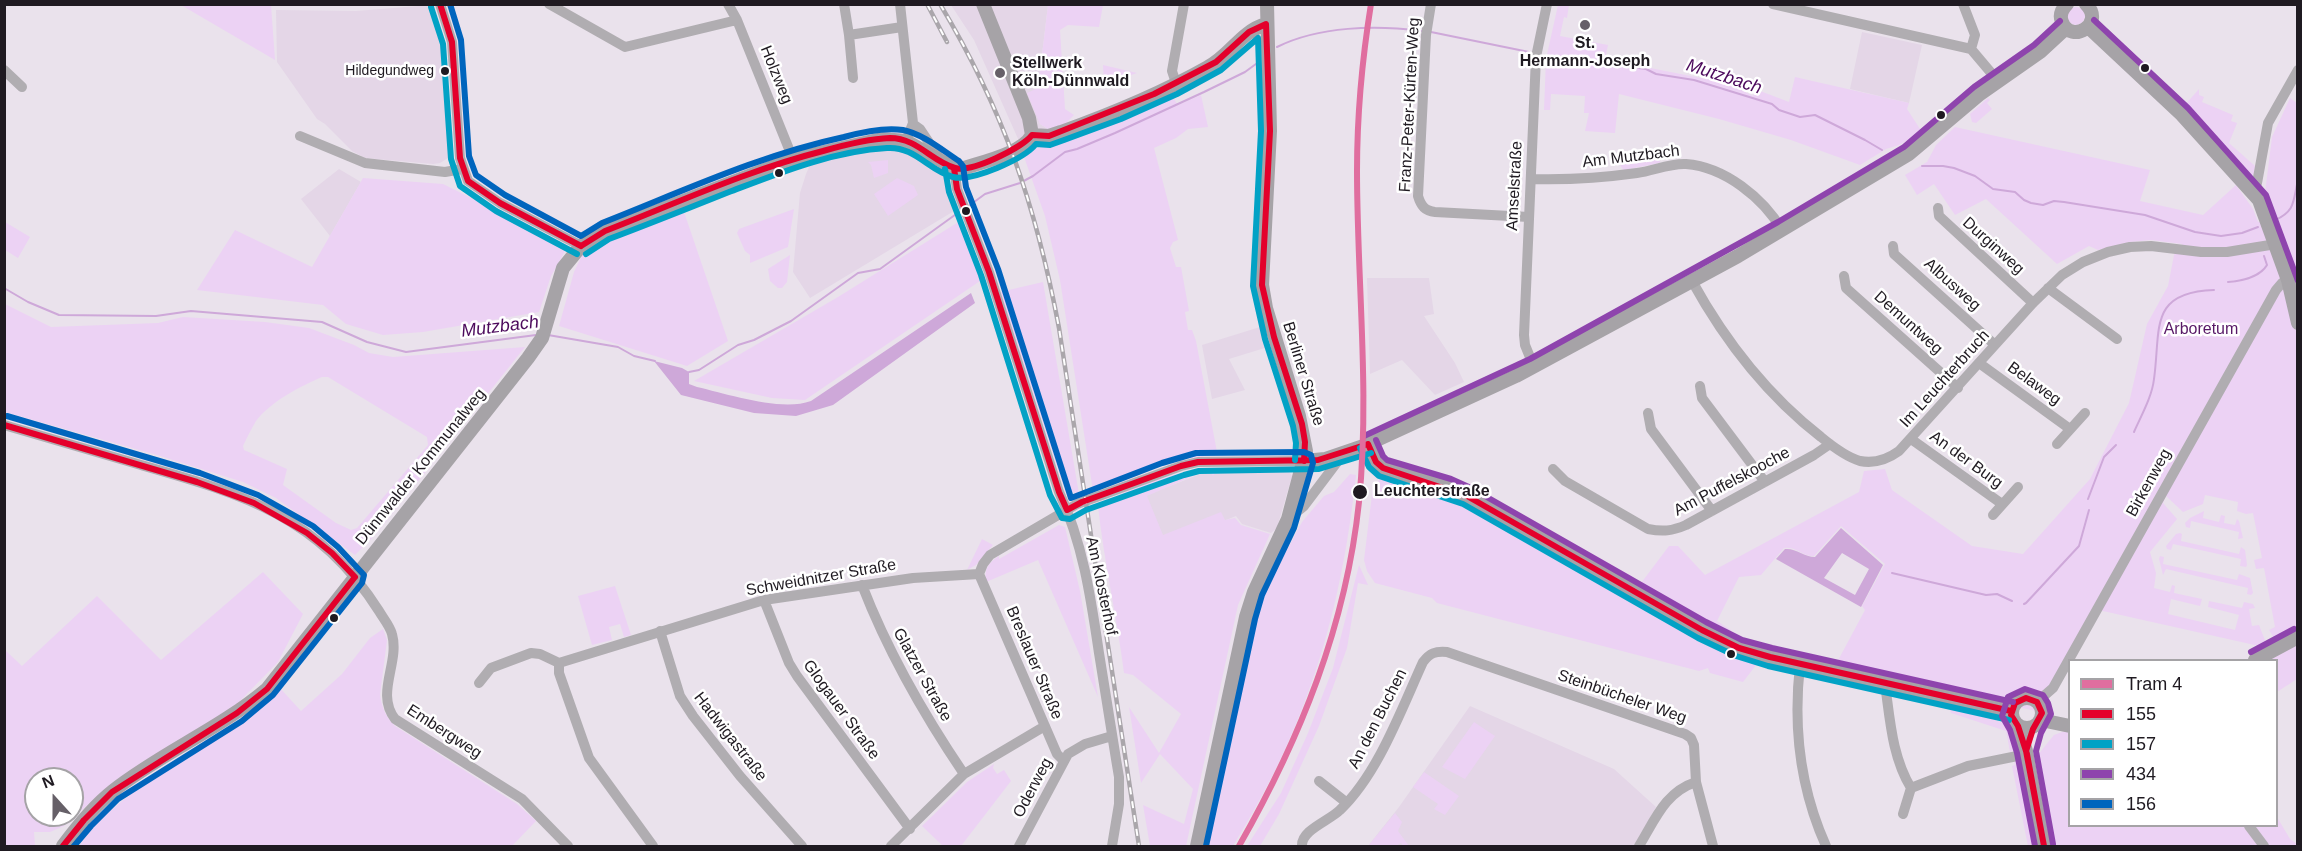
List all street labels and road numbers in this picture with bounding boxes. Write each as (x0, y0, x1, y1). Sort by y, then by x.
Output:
street label: Franz-Peter-Kürten-Weg (1396, 17, 1424, 193)
street label: Holzweg (756, 43, 796, 107)
street label: Amselstraße (1503, 141, 1527, 231)
street label: Am Mutzbach (1581, 142, 1681, 172)
street label: Durginweg (1958, 213, 2028, 279)
street label: Albusweg (1920, 255, 1984, 315)
street label: Demuntweg (1870, 287, 1946, 359)
street label: Berliner Straße (1278, 320, 1328, 428)
street label: Im Leuchterbruch (1896, 326, 1994, 432)
street label: Belaweg (2004, 358, 2064, 410)
street label: Dünnwalder Kommunalweg (352, 385, 490, 549)
street label: An der Burg (1926, 427, 2006, 493)
street label: Am Puffelskooche (1671, 443, 1793, 521)
street label: Birkenweg (2122, 446, 2176, 520)
street label: Am Klosterhof (1081, 535, 1121, 637)
street label: Schweidnitzer Straße (744, 555, 898, 601)
street label: Breslauer Straße (1002, 604, 1066, 722)
street label: Glatzer Straße (888, 625, 956, 725)
street label: Glogauer Straße (798, 657, 884, 763)
street label: An den Buchen (1345, 666, 1411, 772)
street label: Steinbücheler Weg (1555, 666, 1689, 728)
street label: Hadwigastraße (689, 689, 771, 785)
street label: Embergweg (403, 701, 485, 763)
street label: Oderweg (1009, 755, 1057, 821)

